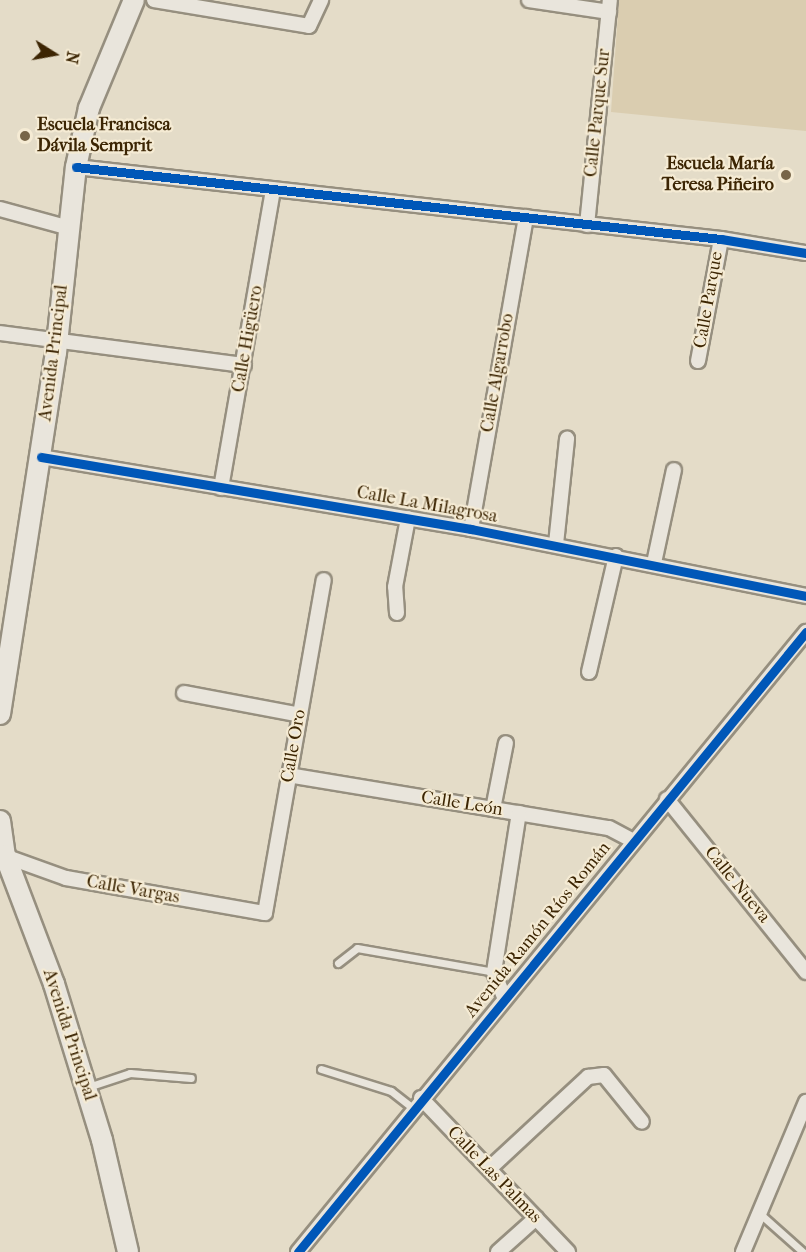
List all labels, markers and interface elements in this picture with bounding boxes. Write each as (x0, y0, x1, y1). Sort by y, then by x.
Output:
north arrow (24, 24, 84, 84)
street label: Calle Parque Sur (581, 48, 615, 178)
text: N (62, 50, 83, 65)
place label: Escuela Francisca Dávila Semprit (37, 115, 171, 158)
marker: Escuela Francisca Dávila Semprit (18, 129, 32, 143)
place label: Escuela María Teresa Piñeiro (662, 154, 774, 196)
marker: Escuela María Teresa Piñeiro (779, 168, 793, 182)
street label: Calle Parque (690, 250, 728, 350)
street label: Avenida Principal (35, 284, 73, 422)
street label: Calle Higüero (228, 284, 268, 394)
street label: Calle Algarrobo (477, 312, 519, 434)
street label: Calle La Milagrosa (355, 482, 499, 528)
street label: Calle Oro (277, 708, 311, 784)
street label: Calle León (420, 787, 504, 821)
street label: Avenida Ramón Ríos Román (460, 838, 616, 1022)
street label: Calle Nueva (700, 842, 774, 928)
street label: Calle Vargas (85, 871, 181, 909)
street label: Avenida Principal (38, 967, 100, 1103)
street label: Calle Las Palmas (442, 1122, 546, 1228)

